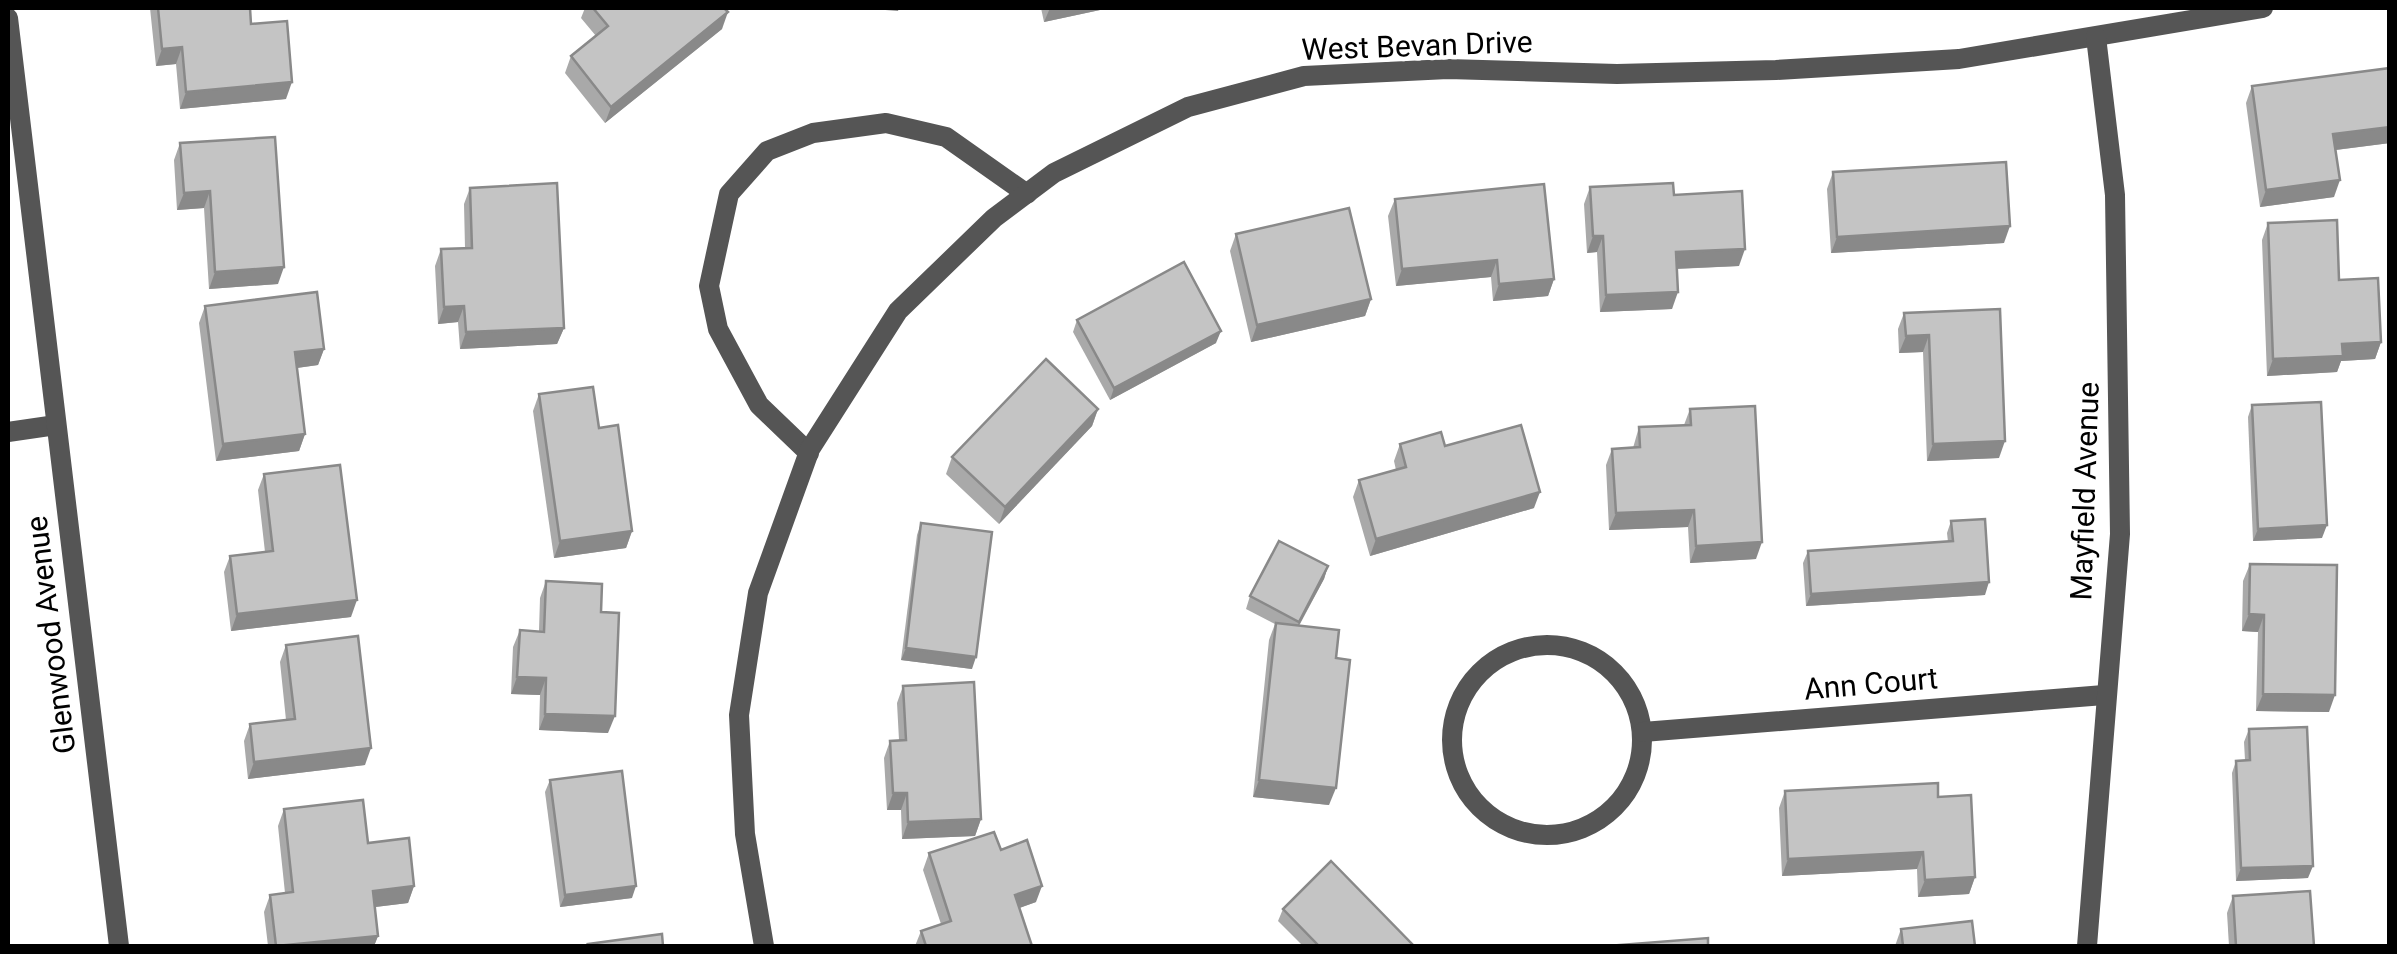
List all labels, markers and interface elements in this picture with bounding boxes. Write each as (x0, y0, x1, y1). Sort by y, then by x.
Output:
street label: West Bevan Drive (1301, 24, 1533, 67)
street label: Mayfield Avenue (2063, 381, 2106, 601)
street label: Glenwood Avenue (19, 514, 82, 756)
street label: Ann Court (1803, 660, 1939, 707)

